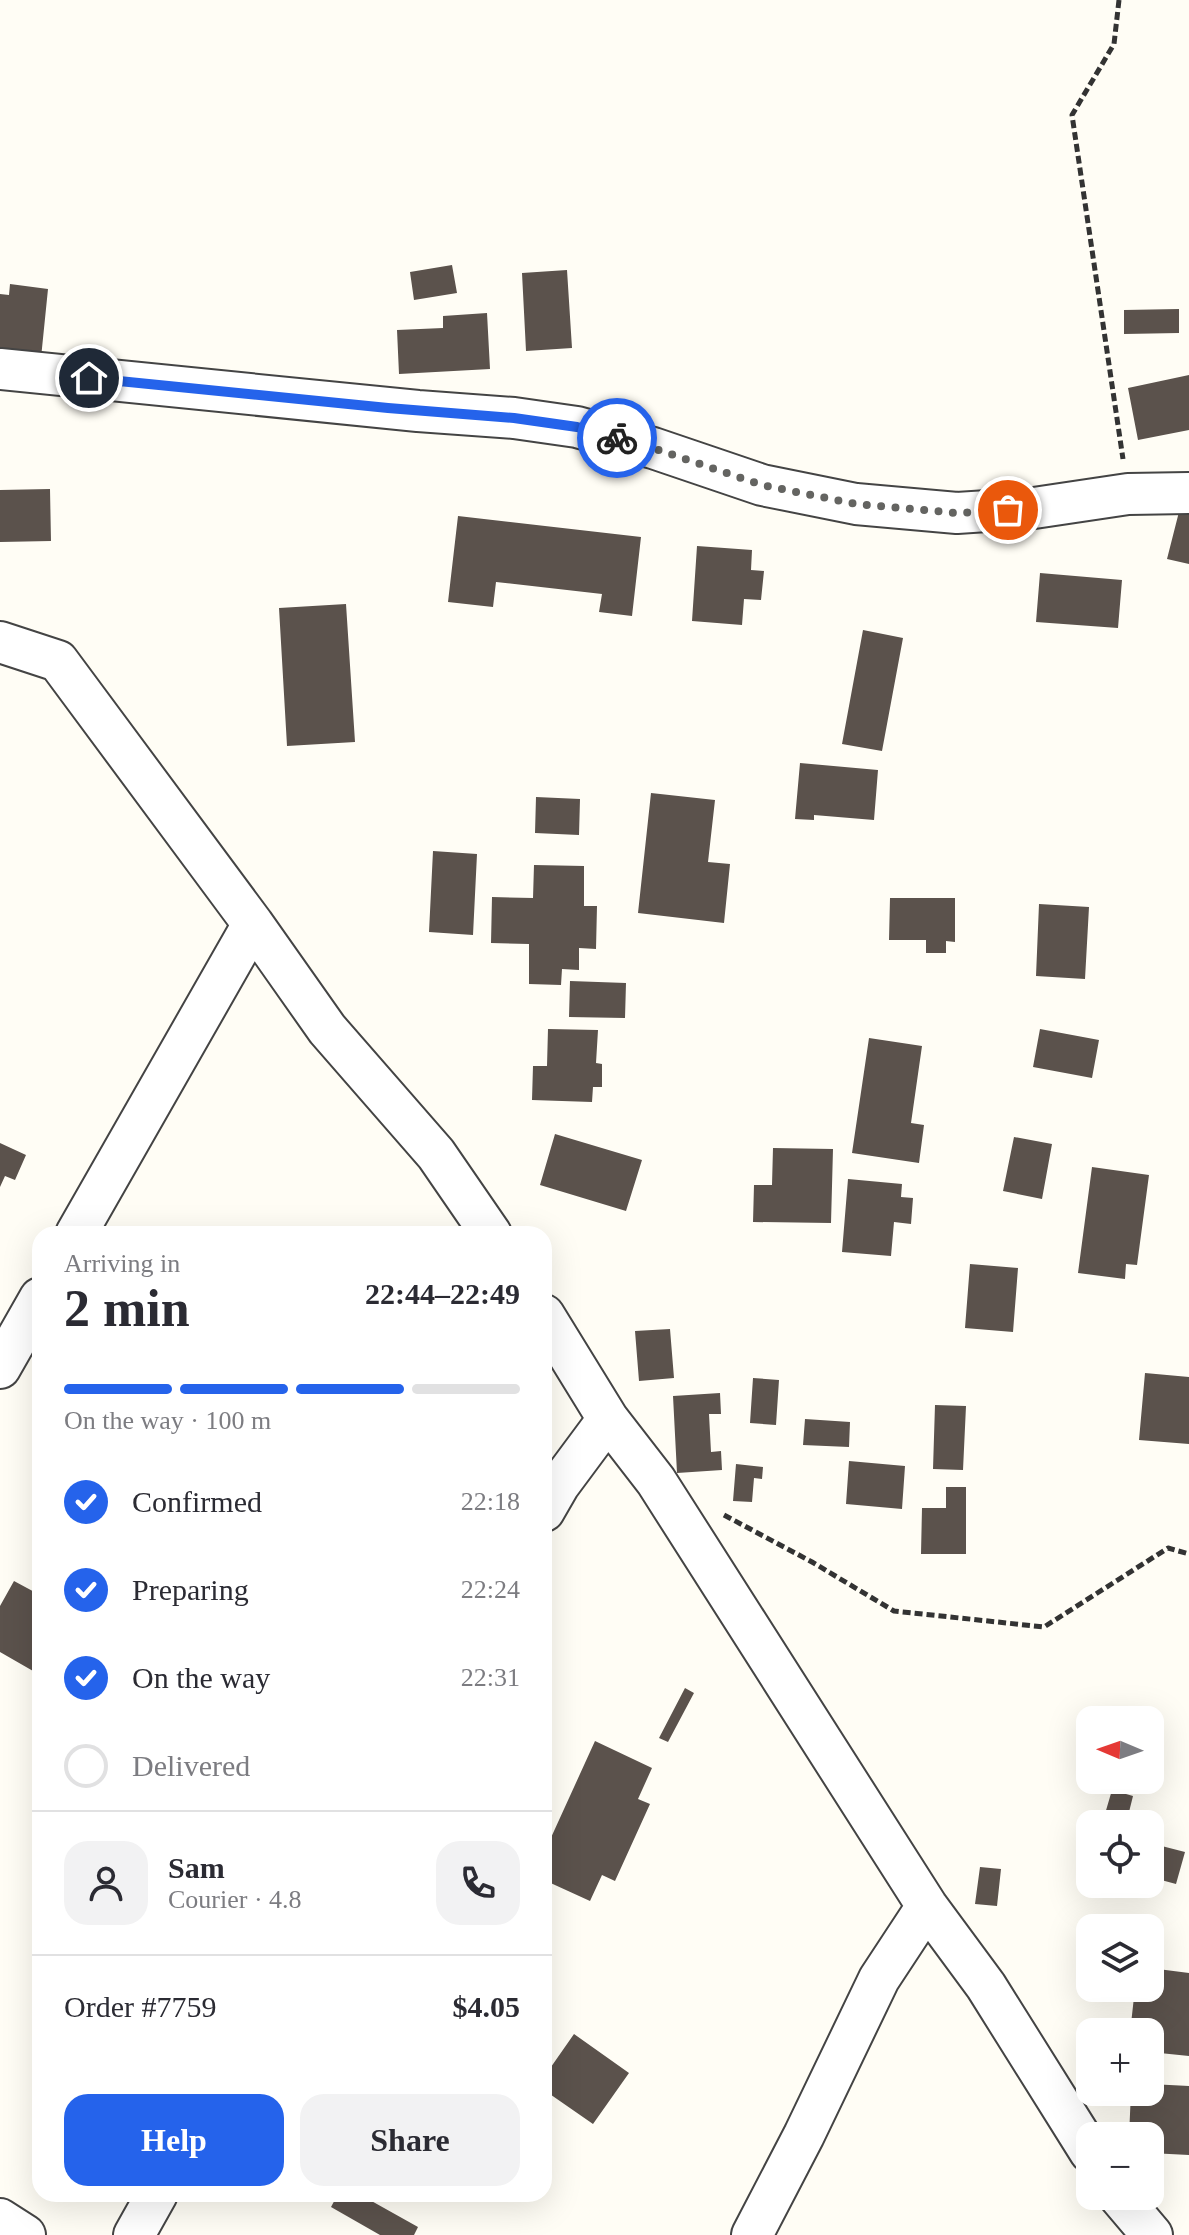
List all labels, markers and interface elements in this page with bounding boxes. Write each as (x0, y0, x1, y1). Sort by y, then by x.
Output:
pin (55, 344, 123, 412)
icon: home (67, 356, 111, 400)
courier (577, 398, 657, 478)
icon: bike (595, 416, 639, 460)
pin (974, 476, 1042, 544)
icon: bag (986, 488, 1030, 532)
text: Arriving in (64, 1249, 180, 1278)
text: 22:44–22:49 (365, 1277, 520, 1310)
text: 2 min (64, 1280, 190, 1337)
text: On the way · 100 m (64, 1406, 271, 1435)
icon: check (64, 1480, 108, 1524)
text: Confirmed (132, 1485, 262, 1518)
text: 22:18 (461, 1487, 520, 1516)
icon: check (64, 1568, 108, 1612)
text: Preparing (132, 1573, 249, 1606)
text: 22:24 (461, 1575, 520, 1604)
icon: check (64, 1656, 108, 1700)
text: On the way (132, 1661, 270, 1694)
text: 22:31 (461, 1663, 520, 1692)
north arrow (1076, 1706, 1164, 1794)
map controls (1076, 1706, 1164, 2210)
text: Delivered (132, 1749, 250, 1782)
button: locate (1076, 1810, 1164, 1898)
button: person (64, 1841, 148, 1925)
button: phone (436, 1841, 520, 1925)
text: Sam (168, 1851, 225, 1884)
text: Courier · 4.8 (168, 1885, 302, 1914)
button: layers (1076, 1914, 1164, 2002)
text: Order #7759 (64, 1990, 216, 2023)
text: $4.05 (453, 1990, 520, 2023)
button: + (1076, 2018, 1164, 2106)
button: Help (64, 2094, 284, 2186)
button: Share (300, 2094, 520, 2186)
button: − (1076, 2122, 1164, 2210)

